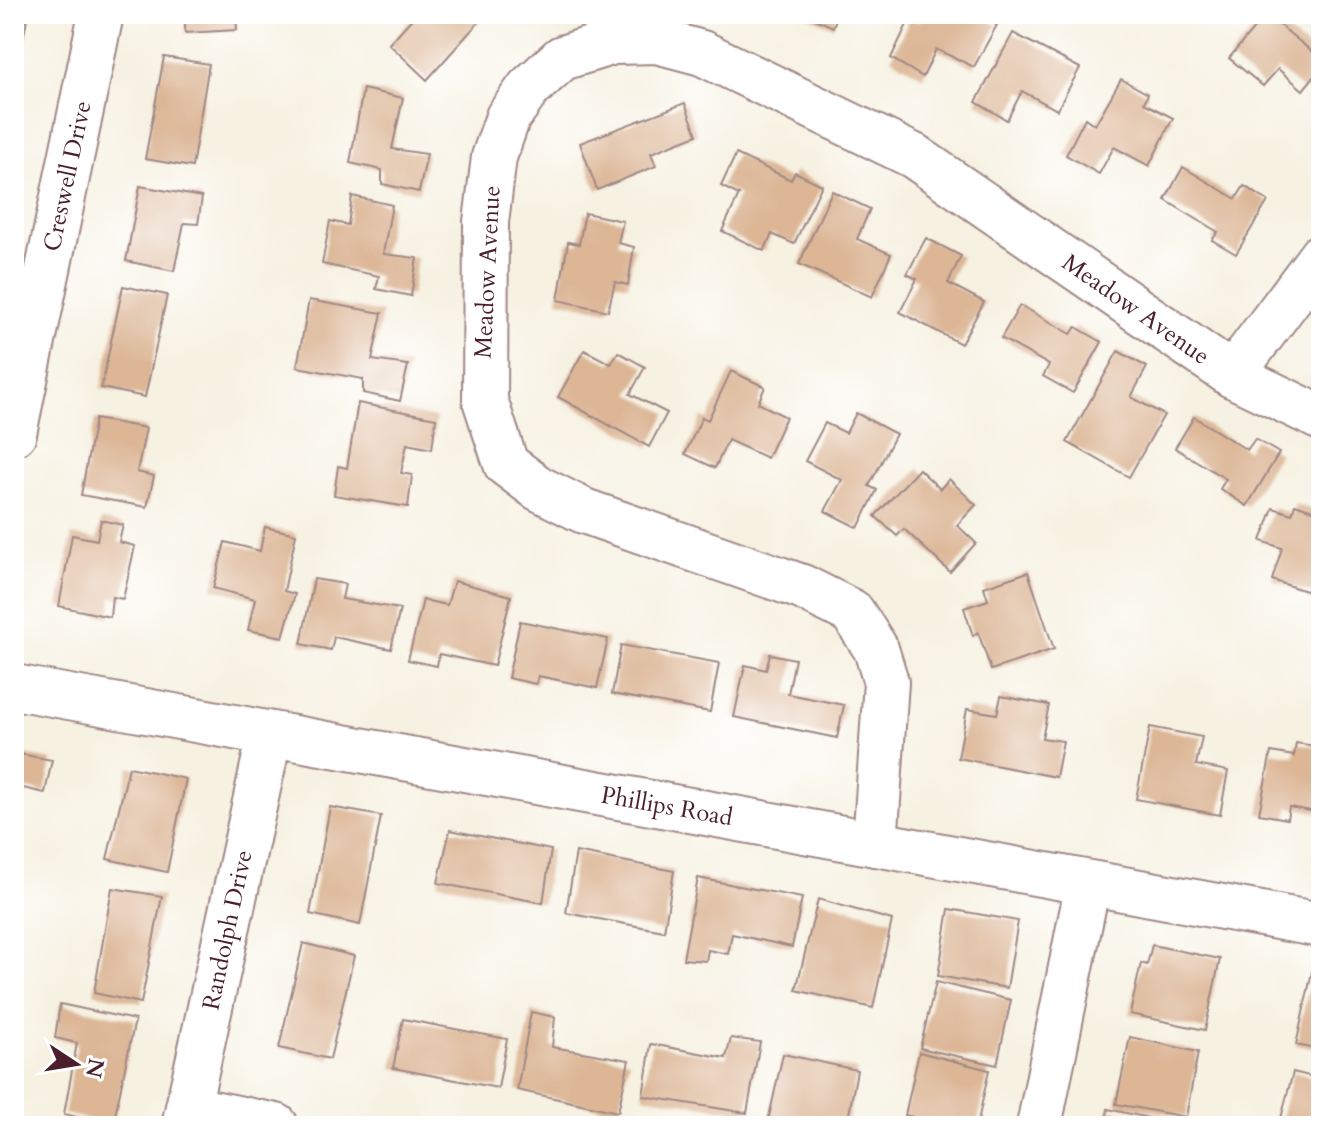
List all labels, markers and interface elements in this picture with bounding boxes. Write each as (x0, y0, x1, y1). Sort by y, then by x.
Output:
street label: Creswell Drive (35, 98, 100, 254)
street label: Meadow Avenue (466, 185, 509, 359)
street label: Meadow Avenue (1055, 246, 1216, 373)
street label: Phillips Road (599, 779, 736, 834)
street label: Randolph Drive (194, 847, 261, 1013)
north arrow (36, 1024, 116, 1104)
text: N (78, 1055, 111, 1080)

